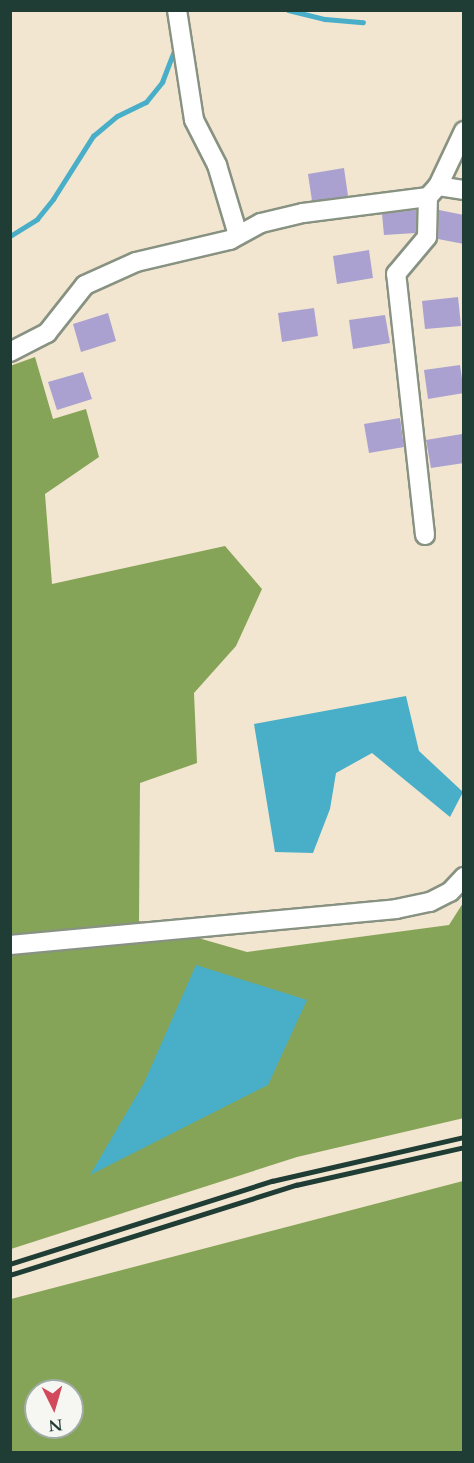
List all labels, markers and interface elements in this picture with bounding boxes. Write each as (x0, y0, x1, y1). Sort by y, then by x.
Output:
north arrow (24, 1379, 84, 1439)
text: N (48, 1413, 63, 1437)

